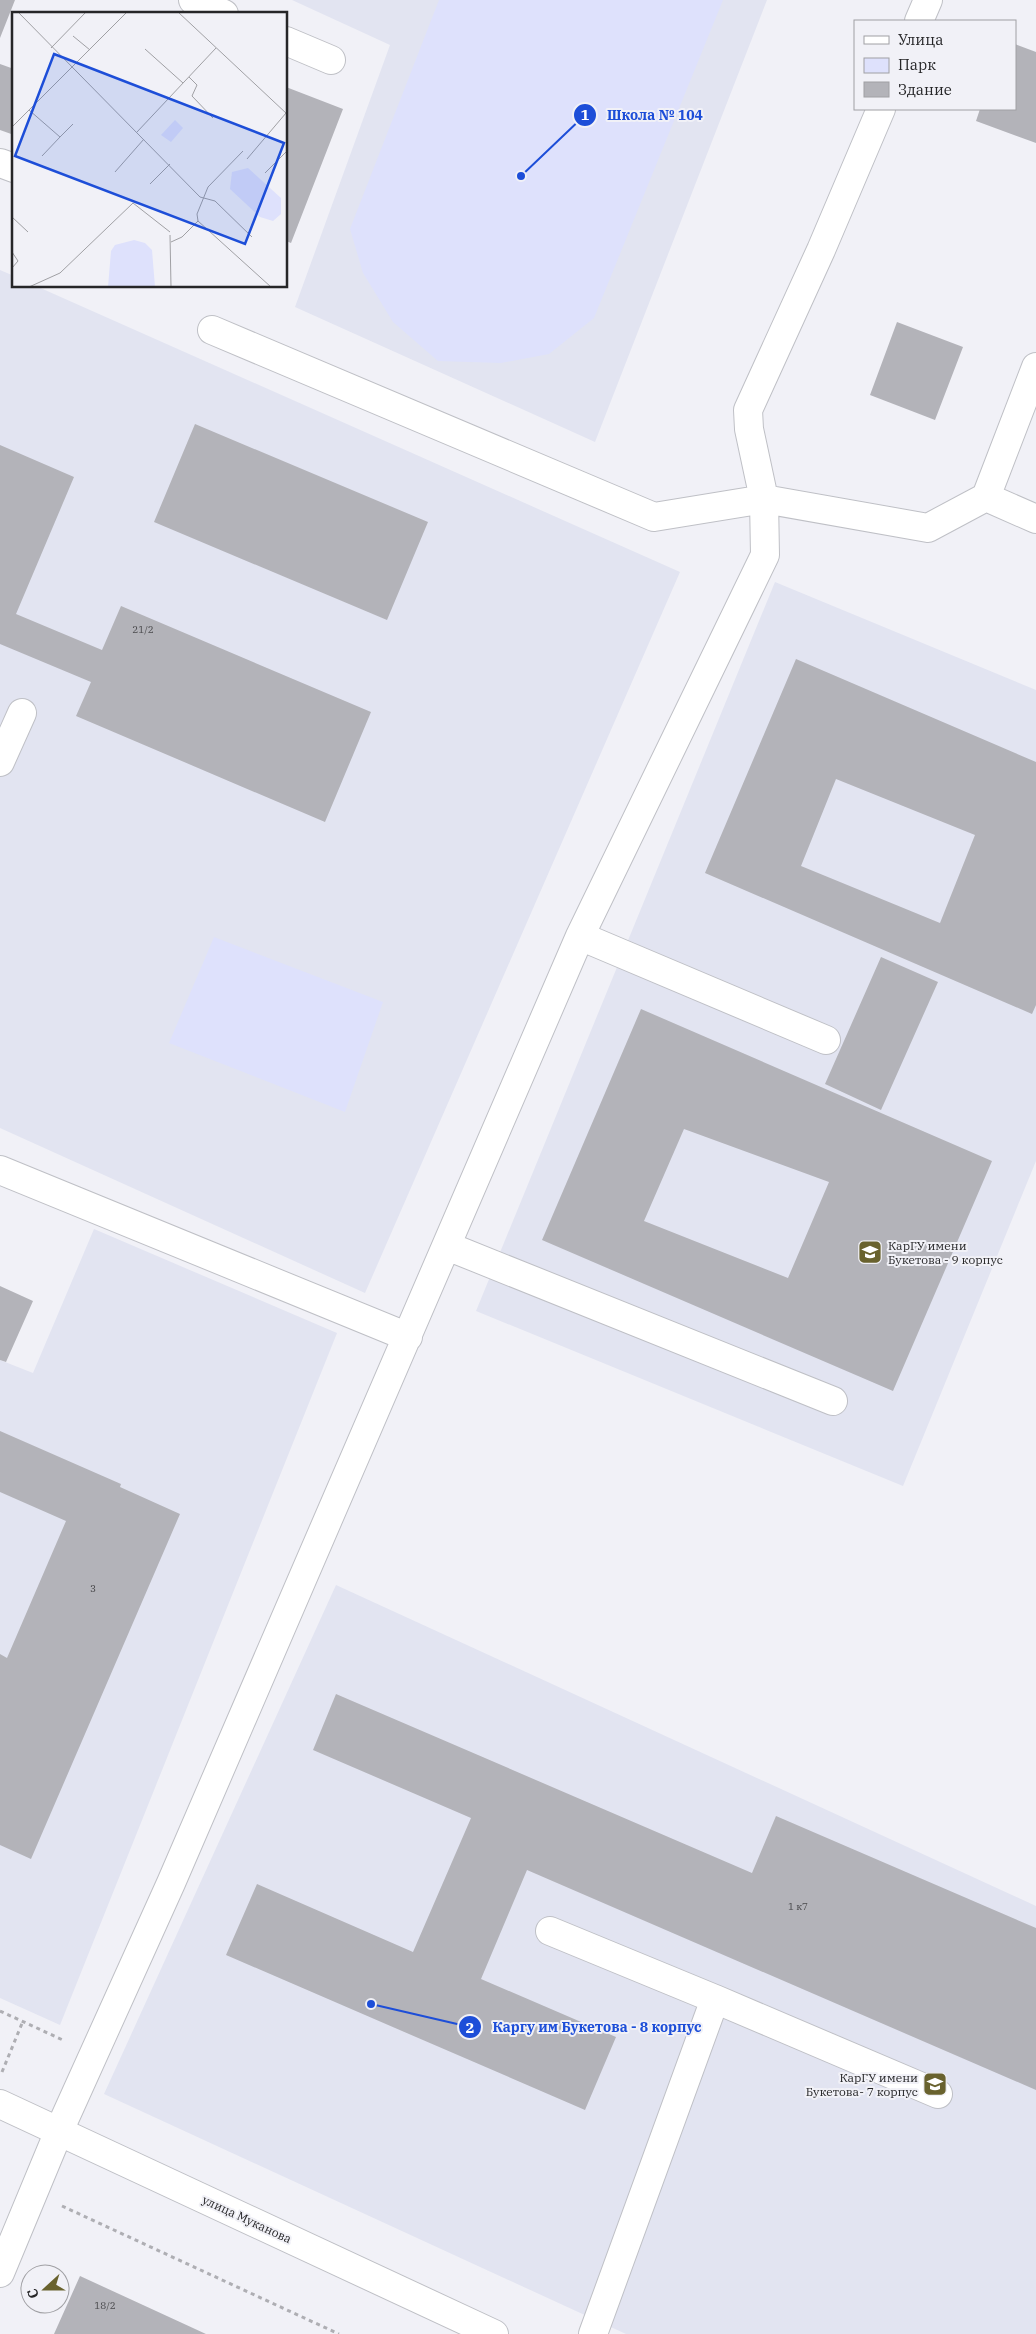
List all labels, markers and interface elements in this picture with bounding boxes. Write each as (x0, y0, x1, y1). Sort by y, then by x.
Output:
inset map (12, 12, 288, 288)
legend (854, 20, 1016, 110)
text: Улица (898, 30, 943, 49)
text: Парк (898, 55, 936, 74)
text: Здание (898, 80, 952, 99)
callout: Школа № 104 (572, 100, 713, 129)
text: 1 (580, 105, 590, 124)
text: Школа № 104 (607, 106, 703, 124)
house number: 21/2 (132, 623, 154, 636)
place label: КарГУ имени Букетова - 9 корпус (888, 1238, 1003, 1267)
school or university icon: КарГУ имени Букетова - 9 корпус (857, 1239, 883, 1265)
house number: 3 (90, 1582, 96, 1595)
house number: 1 к7 (788, 1900, 808, 1913)
callout: Каргу им Букетова - 8 корпус (458, 2013, 712, 2042)
text: 2 (465, 2018, 475, 2037)
text: Каргу им Букетова - 8 корпус (492, 2018, 702, 2036)
place label: КарГУ имени Букетова- 7 корпус (806, 2070, 918, 2099)
school or university icon: КарГУ имени Букетова- 7 корпус (922, 2071, 948, 2097)
street label: улица Муканова (200, 2192, 294, 2246)
north arrow (20, 2264, 70, 2314)
text: С (23, 2286, 43, 2301)
house number: 18/2 (94, 2299, 116, 2312)

